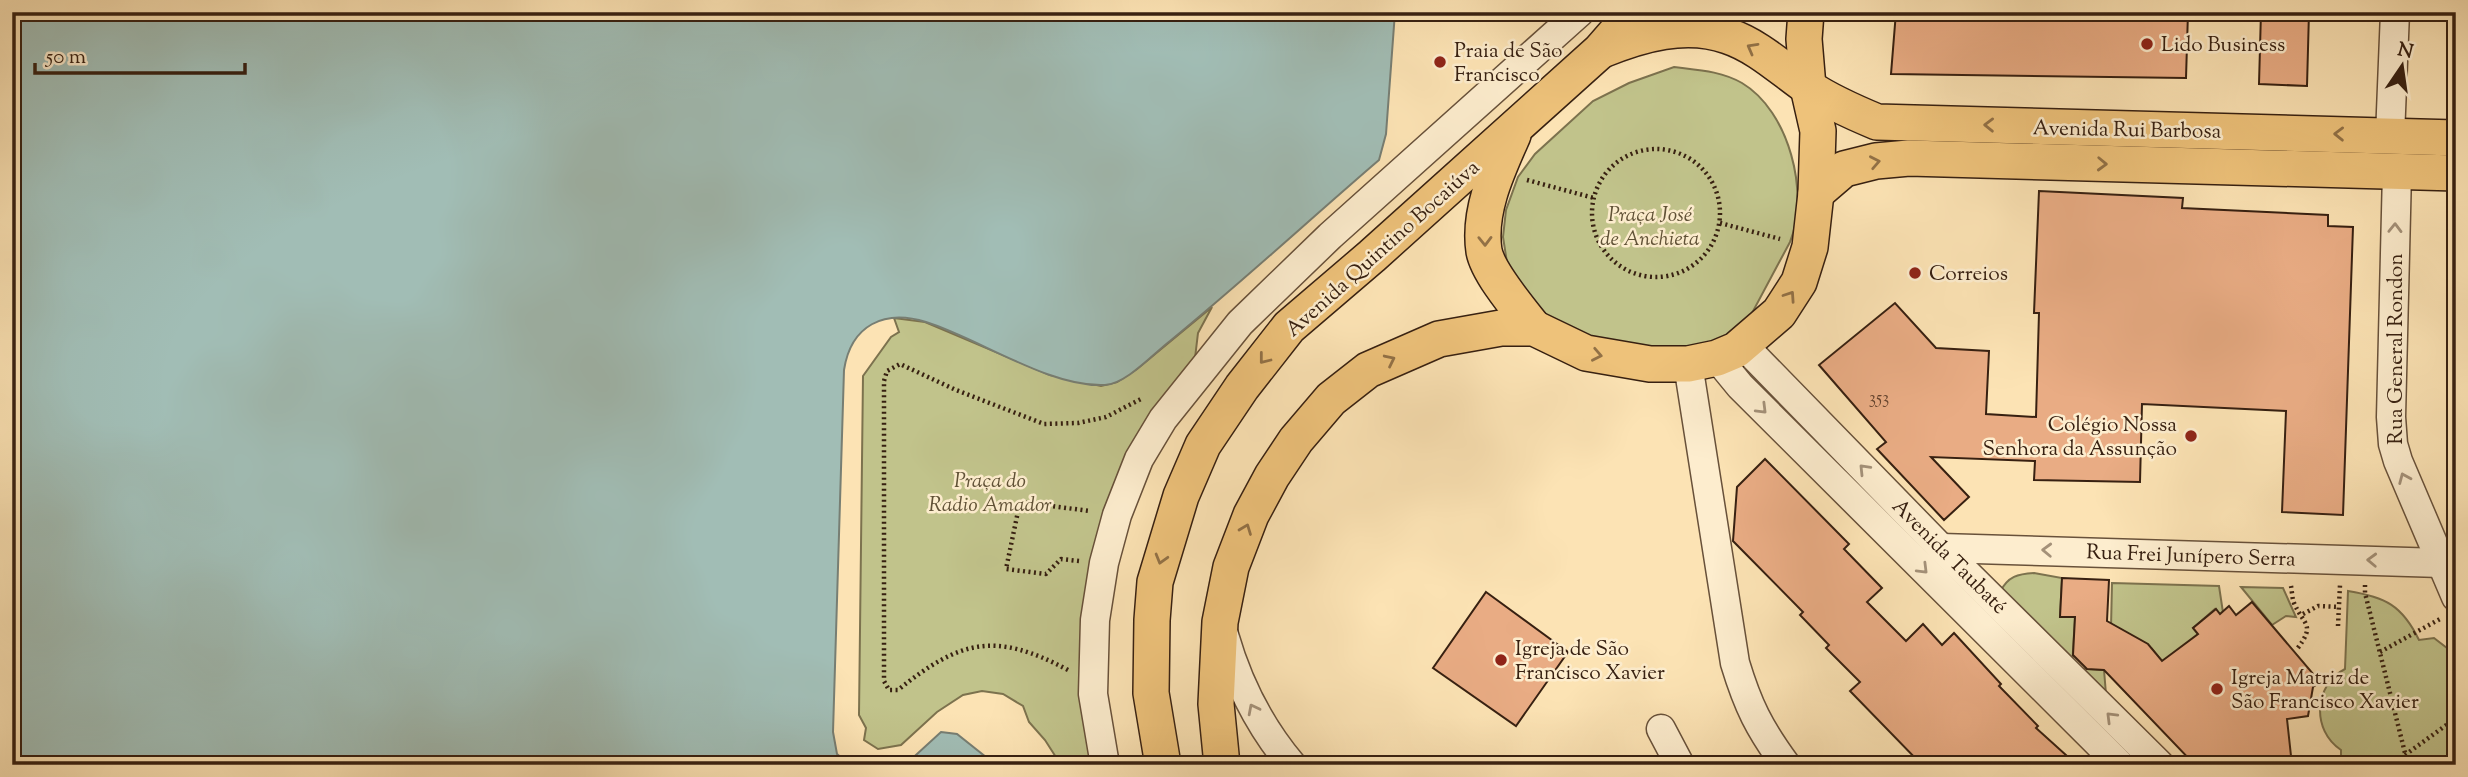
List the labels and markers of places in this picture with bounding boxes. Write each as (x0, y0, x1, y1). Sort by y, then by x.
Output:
place label: Lido Business (2161, 31, 2285, 61)
marker: Lido Business (2139, 36, 2155, 52)
place label: Praia de São Francisco (1454, 37, 1563, 91)
marker: Praia de São Francisco (1432, 54, 1448, 70)
place label: Correios (1929, 260, 2008, 290)
marker: Correios (1907, 265, 1923, 281)
place label: Colégio Nossa Senhora da Assunção (1982, 411, 2177, 465)
marker: Colégio Nossa Senhora da Assunção (2183, 428, 2199, 444)
place label: Igreja de São Francisco Xavier (1515, 635, 1665, 689)
marker: Igreja de São Francisco Xavier (1493, 652, 1509, 668)
place label: Igreja Matriz de São Francisco Xavier (2231, 664, 2419, 718)
marker: Igreja Matriz de São Francisco Xavier (2209, 681, 2225, 697)

